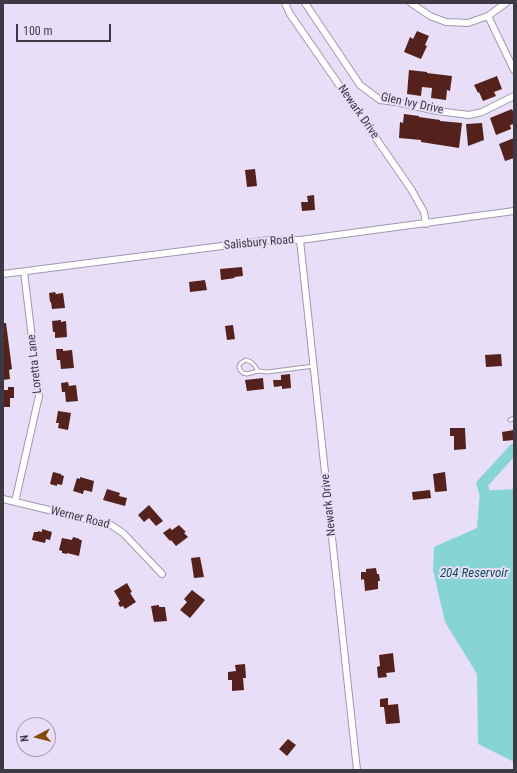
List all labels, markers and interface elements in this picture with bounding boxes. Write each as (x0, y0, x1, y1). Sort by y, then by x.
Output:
scale bar (18, 16, 113, 42)
text: 100 m (23, 24, 53, 38)
street label: Newark Drive (334, 82, 382, 142)
street label: Glen Ivy Drive (379, 90, 445, 118)
street label: Salisbury Road (223, 233, 295, 253)
street label: Loretta Lane (25, 334, 45, 394)
street label: Newark Drive (319, 473, 339, 537)
street label: Werner Road (49, 504, 111, 532)
water label: 204 Reservoir (440, 566, 508, 582)
north arrow (16, 717, 56, 757)
text: N (18, 734, 31, 743)

